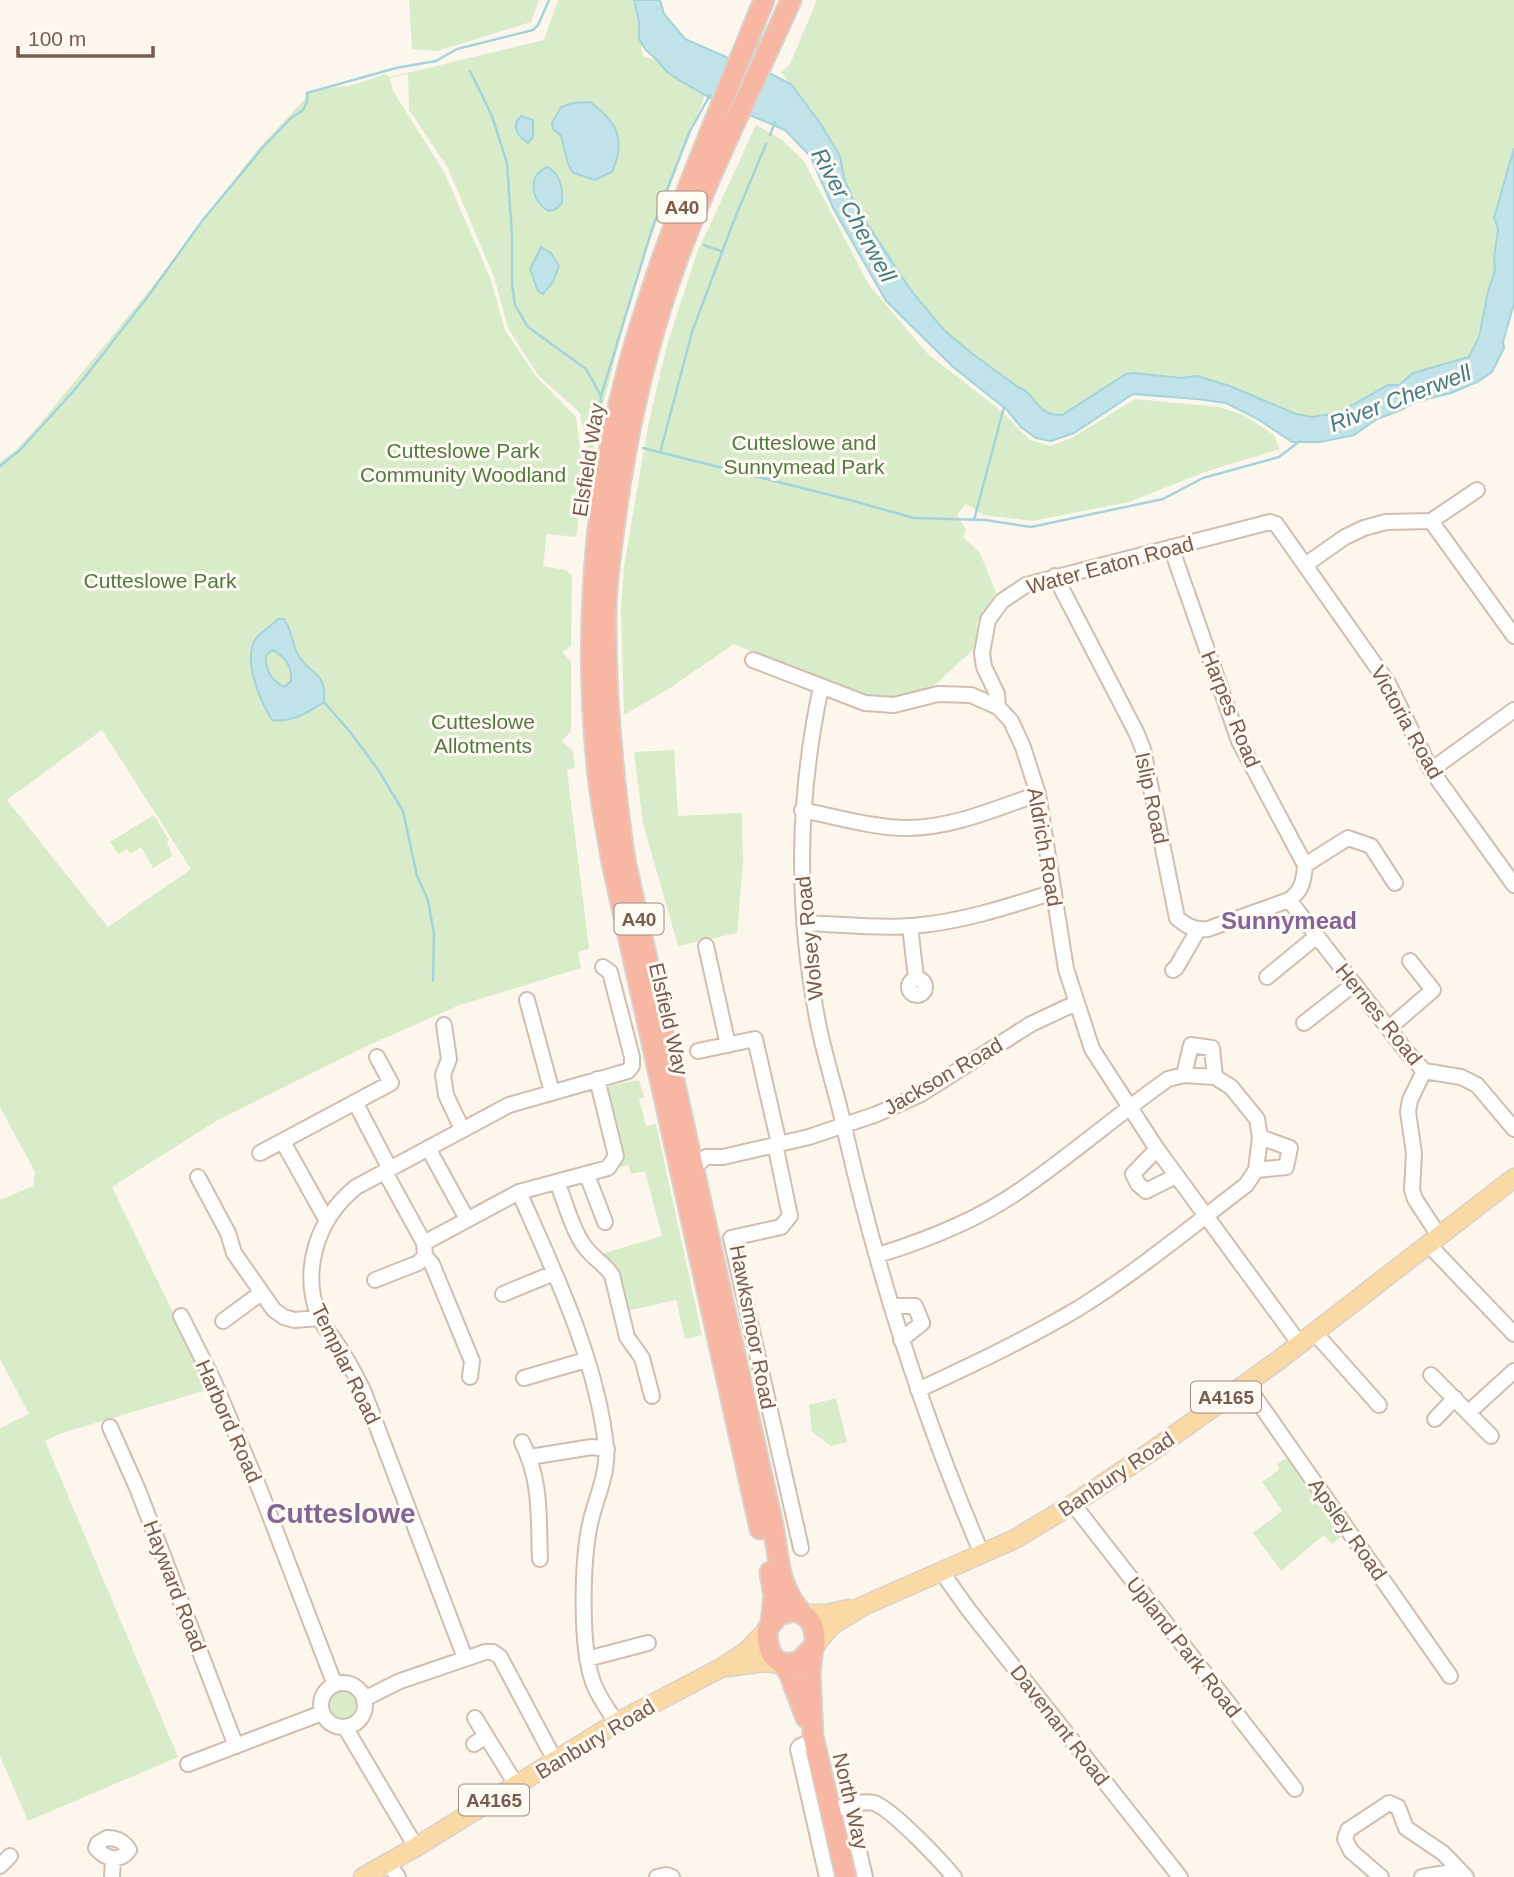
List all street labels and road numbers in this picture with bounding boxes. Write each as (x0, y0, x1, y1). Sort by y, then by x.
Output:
road number: A40 (658, 192, 706, 223)
street label: Elsfield Way (568, 401, 608, 518)
street label: Water Eaton Road (1024, 532, 1196, 598)
street label: Harpes Road (1197, 647, 1265, 771)
street label: Victoria Road (1366, 661, 1448, 783)
street label: Islip Road (1131, 750, 1173, 846)
street label: Aldrich Road (1023, 786, 1067, 908)
street label: Wolsey Road (791, 875, 827, 1001)
road number: A40 (614, 903, 664, 934)
street label: Hernes Road (1331, 959, 1427, 1069)
street label: Elsfield Way (645, 961, 693, 1078)
street label: Jackson Road (880, 1033, 1006, 1119)
street label: Hawksmoor Road (726, 1243, 780, 1411)
street label: Templar Road (307, 1300, 385, 1428)
street label: Harbord Road (192, 1356, 266, 1486)
road number: A4165 (1191, 1382, 1261, 1413)
street label: Banbury Road (1054, 1427, 1178, 1521)
street label: Apsley Road (1304, 1474, 1392, 1584)
street label: Hayward Road (139, 1517, 211, 1655)
street label: Upland Park Road (1122, 1572, 1246, 1722)
street label: Davenant Road (1006, 1660, 1114, 1790)
street label: Banbury Road (532, 1695, 658, 1783)
street label: North Way (829, 1750, 873, 1852)
road number: A4165 (459, 1784, 529, 1816)

